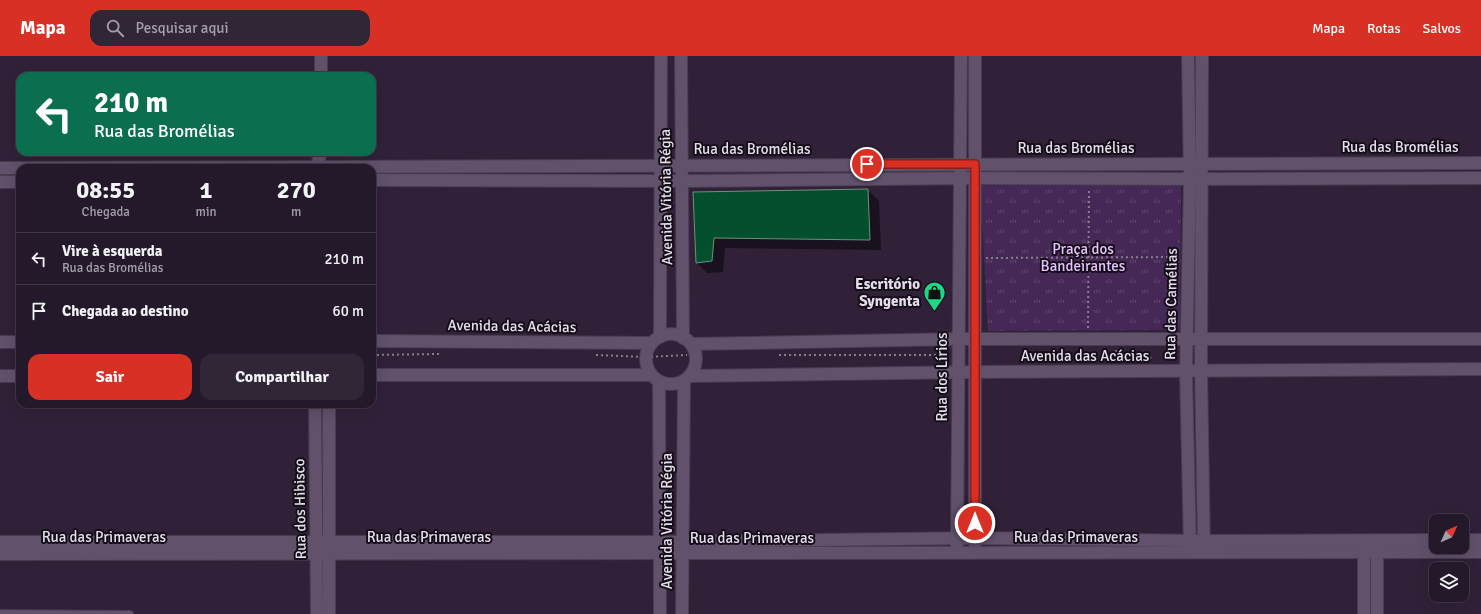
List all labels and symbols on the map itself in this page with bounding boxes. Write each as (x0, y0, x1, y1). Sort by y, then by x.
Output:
street label: Avenida Vitória Régia (656, 129, 676, 265)
street label: Rua das Bromélias (1341, 138, 1459, 156)
street label: Rua das Bromélias (1017, 139, 1135, 157)
street label: Rua das Bromélias (693, 140, 811, 158)
pin (850, 147, 884, 181)
park label: Praça dos Bandeirantes (1041, 240, 1126, 275)
street label: Rua das Camélias (1161, 248, 1181, 360)
place label: Escritório Syngenta (855, 275, 920, 310)
shop icon: Escritório Syngenta (922, 280, 948, 313)
street label: Avenida das Acácias (448, 316, 577, 336)
street label: Rua dos Lírios (933, 332, 951, 422)
street label: Avenida das Acácias (1021, 347, 1150, 365)
street label: Avenida Vitória Régia (658, 453, 676, 589)
street label: Rua dos Hibisco (290, 458, 310, 560)
position arrow (954, 502, 996, 544)
north arrow (1429, 514, 1469, 554)
street label: Rua das Primaveras (42, 528, 167, 546)
street label: Rua das Primaveras (367, 528, 492, 546)
street label: Rua das Primaveras (1014, 528, 1139, 546)
street label: Rua das Primaveras (690, 529, 815, 547)

